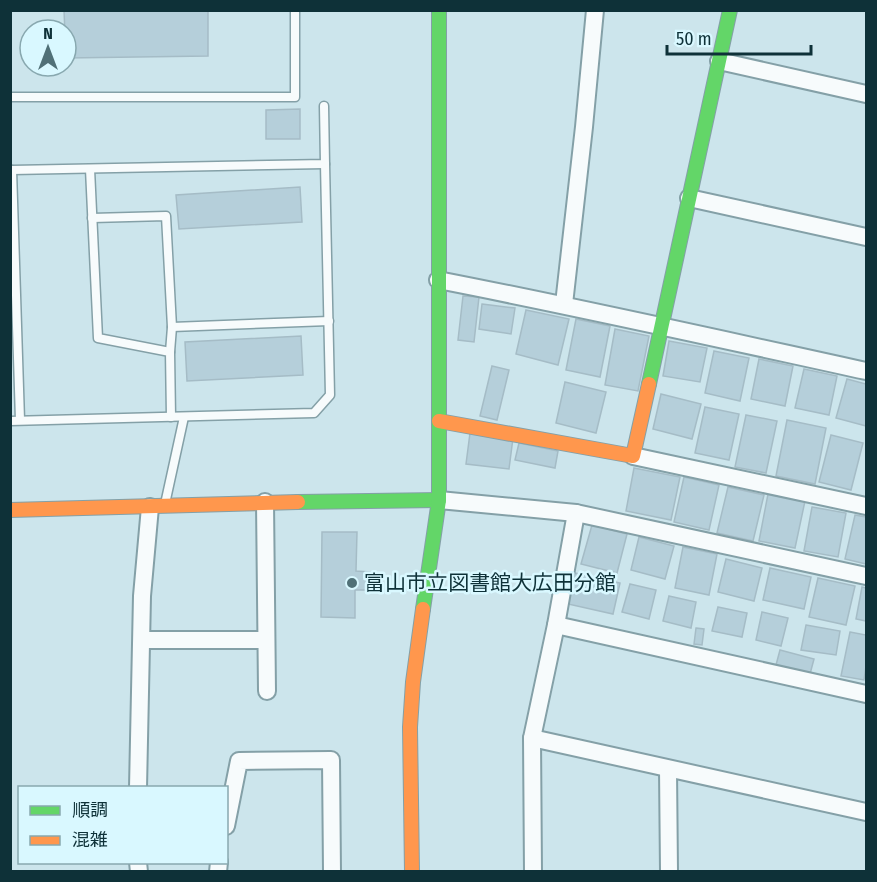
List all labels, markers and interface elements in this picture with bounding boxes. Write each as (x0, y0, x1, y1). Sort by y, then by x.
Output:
north arrow (18, 18, 78, 78)
scale bar (667, 18, 811, 56)
text: N (43, 24, 53, 43)
text: 50 m (676, 28, 712, 50)
place label: 富山市立図書館大広田分館 (364, 570, 616, 596)
marker: 富山市立図書館大広田分館 (345, 576, 359, 590)
legend (18, 786, 228, 864)
text: 順調 (72, 799, 108, 821)
text: 混雑 (72, 829, 108, 851)

